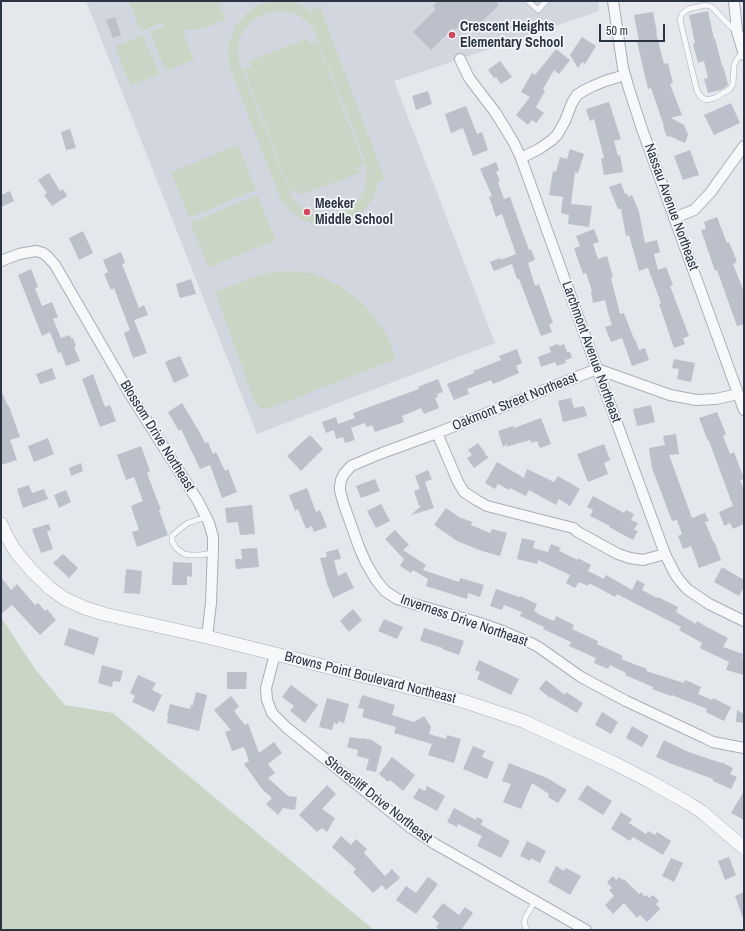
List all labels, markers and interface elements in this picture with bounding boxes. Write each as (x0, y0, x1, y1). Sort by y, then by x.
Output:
scale bar (601, 16, 667, 42)
place label: Crescent Heights Elementary School (460, 19, 563, 52)
text: 50 m (606, 23, 628, 39)
marker: Crescent Heights Elementary School (447, 30, 457, 40)
street label: Nassau Avenue Northeast (640, 141, 702, 273)
place label: Meeker Middle School (315, 196, 393, 228)
marker: Meeker Middle School (302, 207, 312, 217)
street label: Larchmont Avenue Northeast (558, 279, 624, 425)
street label: Oakmont Street Northeast (450, 369, 580, 435)
street label: Blossom Drive Northeast (116, 377, 198, 495)
street label: Inverness Drive Northeast (398, 591, 530, 651)
street label: Browns Point Boulevard Northeast (283, 649, 457, 707)
street label: Shorecliff Drive Northeast (321, 753, 435, 847)

